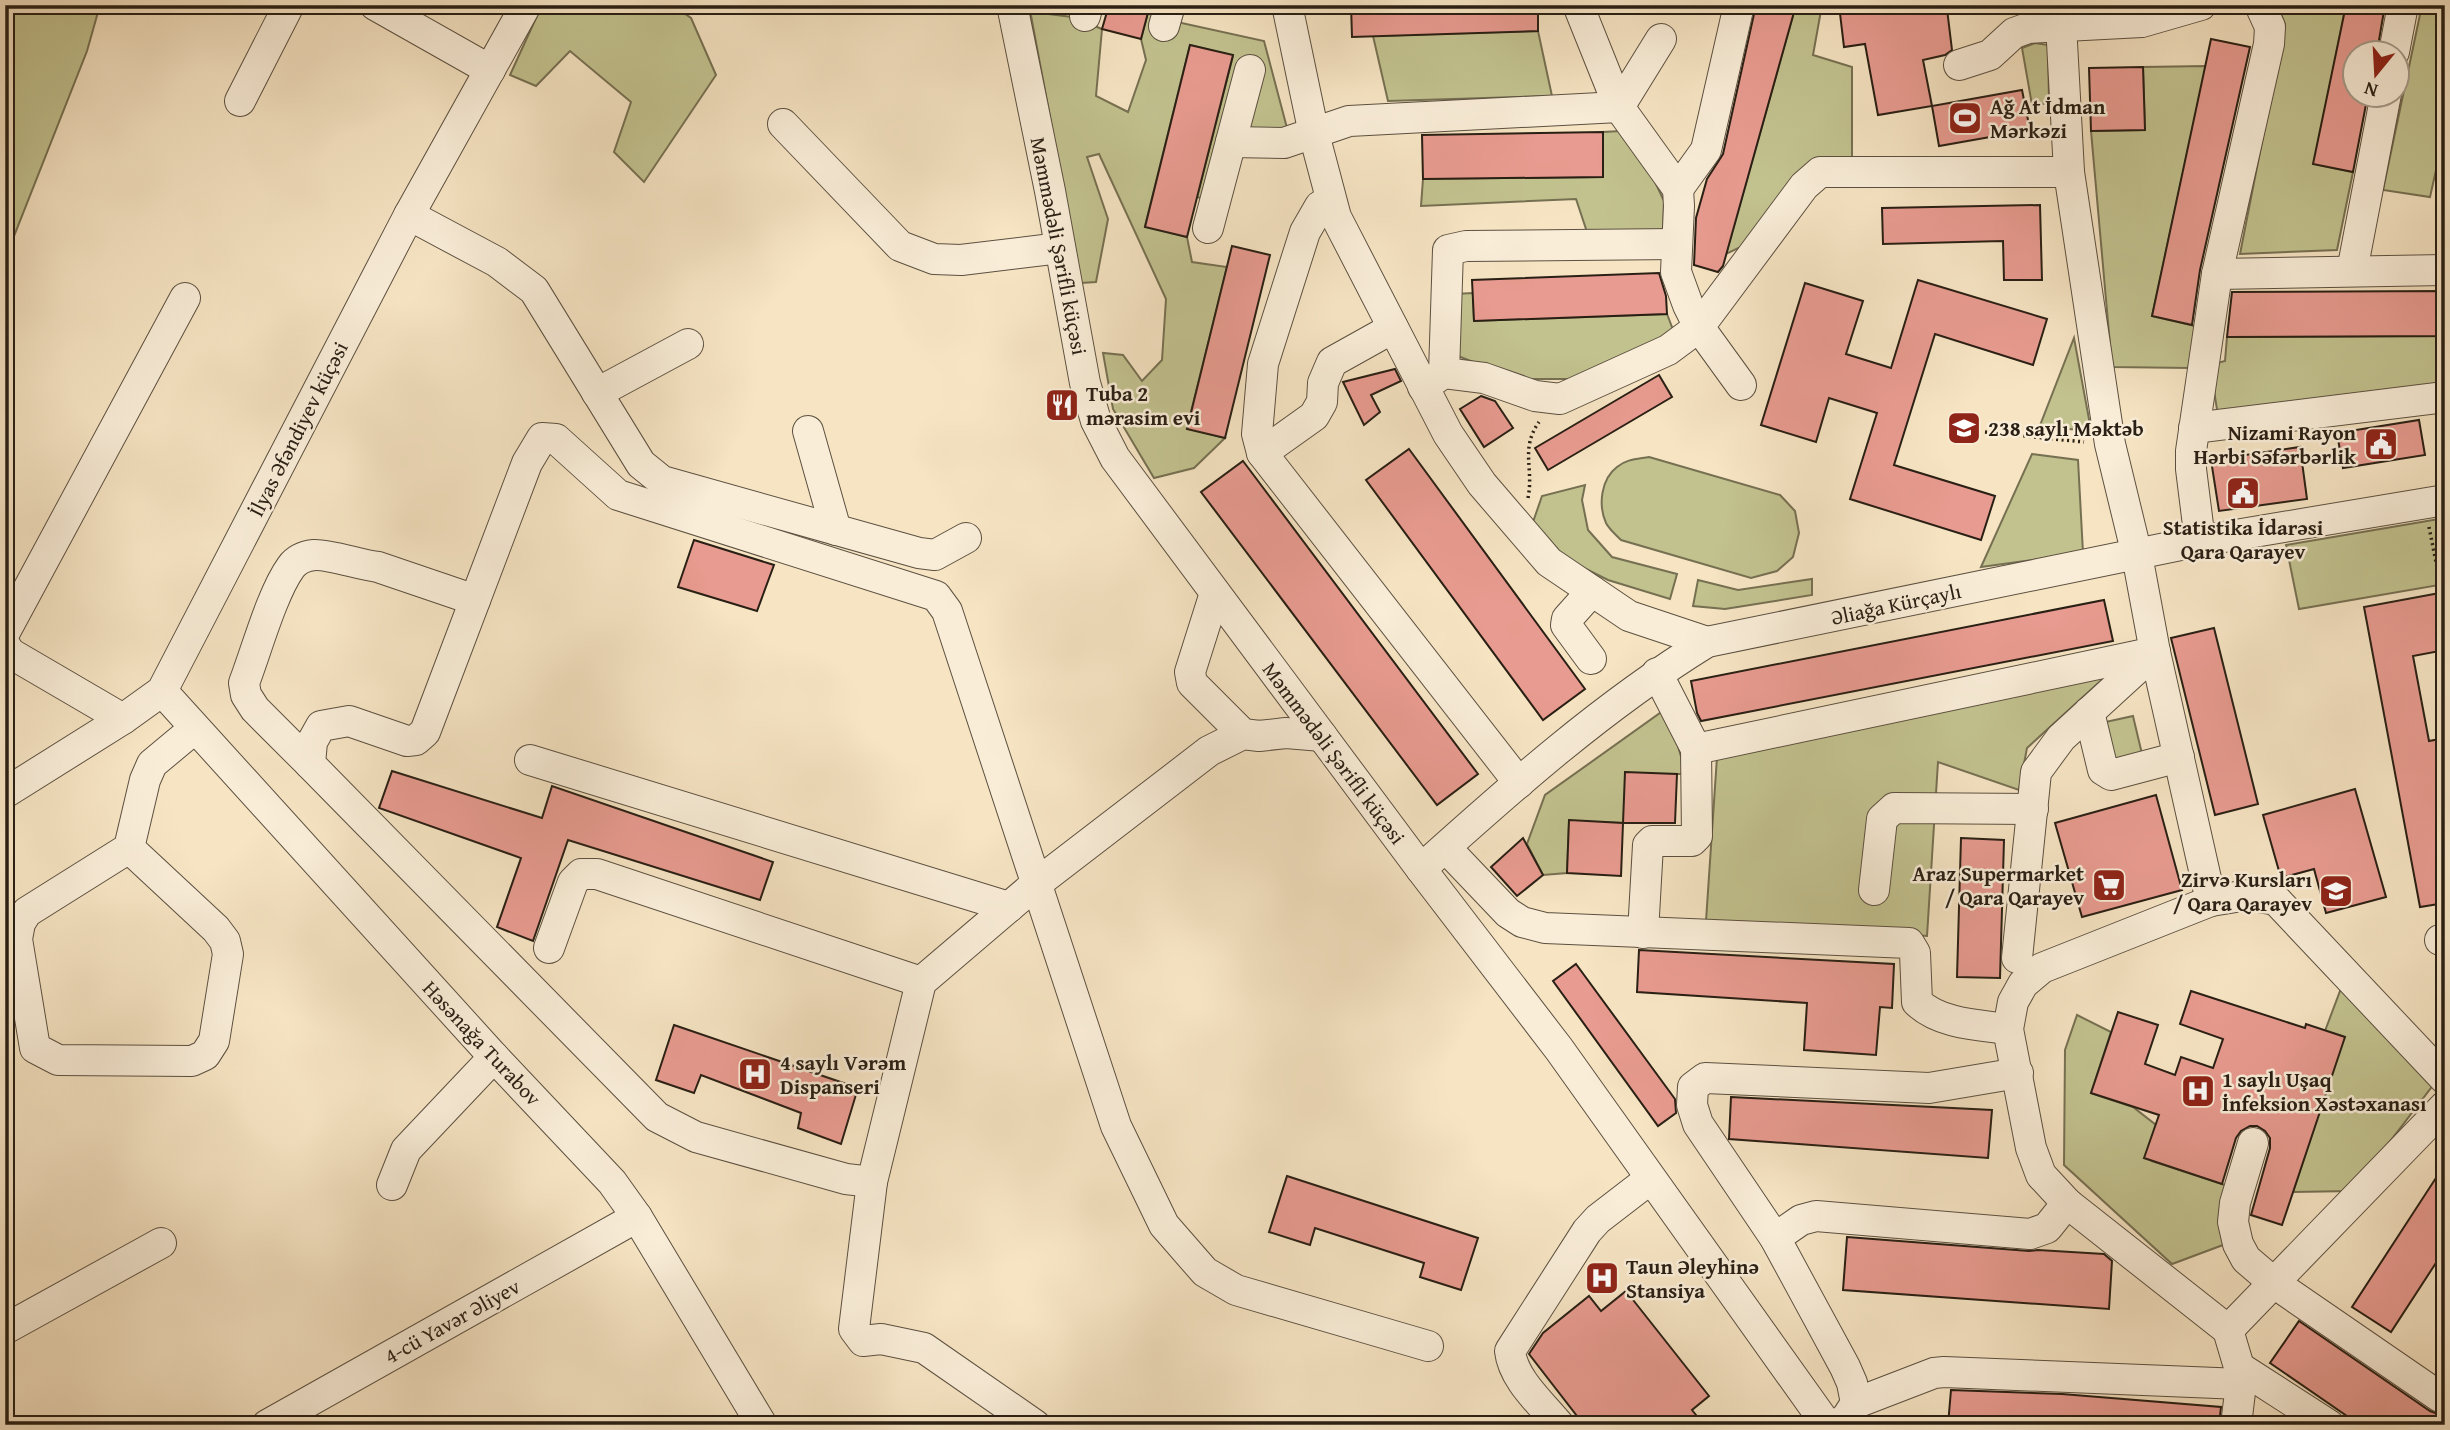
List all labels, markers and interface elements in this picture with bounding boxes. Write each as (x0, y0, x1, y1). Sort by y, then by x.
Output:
north arrow (2342, 38, 2412, 108)
text: N (2360, 75, 2381, 105)
place label: Ağ At İdman Mərkəzi (1990, 91, 2106, 146)
sports icon: Ağ At İdman Mərkəzi (1946, 99, 1984, 137)
street label: Məmmədəli Şərifli küçəsi (1023, 134, 1095, 358)
street label: İlyas Əfəndiyev küçəsi (240, 336, 356, 522)
place label: Tuba 2 mərasim evi (1086, 378, 1201, 433)
restaurant icon: Tuba 2 mərasim evi (1043, 386, 1081, 424)
school or university icon: 238 saylı Məktəb (1945, 409, 1983, 447)
place label: 238 saylı Məktəb (1988, 413, 2144, 444)
place label: Nizami Rayon Hərbi Səfərbərlik (2193, 417, 2357, 472)
public building icon: Nizami Rayon Hərbi Səfərbərlik (2362, 425, 2400, 463)
public building icon: Statistika İdarəsi Qara Qarayev (2224, 474, 2262, 512)
place label: Statistika İdarəsi Qara Qarayev (2163, 512, 2324, 567)
street label: Əliağa Kürçaylı (1828, 575, 1964, 633)
street label: Məmmədəli Şərifli küçəsi (1255, 655, 1413, 851)
place label: Araz Supermarket / Qara Qarayev (1913, 858, 2084, 913)
place label: Zirvə Kursları / Qara Qarayev (2173, 864, 2312, 919)
supermarket icon: Araz Supermarket / Qara Qarayev (2090, 866, 2128, 904)
school or university icon: Zirvə Kursları / Qara Qarayev (2317, 872, 2355, 910)
street label: Həsənağa Turabov (416, 973, 549, 1113)
place label: 4 saylı Vərəm Dispanseri (780, 1047, 906, 1102)
hospital icon: 4 saylı Vərəm Dispanseri (736, 1055, 774, 1093)
place label: 1 saylı Uşaq İnfeksion Xəstəxanası (2222, 1064, 2427, 1119)
hospital icon: 1 saylı Uşaq İnfeksion Xəstəxanası (2179, 1072, 2217, 1110)
place label: Taun Əleyhinə Stansiya (1626, 1251, 1759, 1306)
hospital icon: Taun Əleyhinə Stansiya (1583, 1259, 1621, 1297)
street label: 4-cü Yavər Əliyev (378, 1271, 526, 1371)

